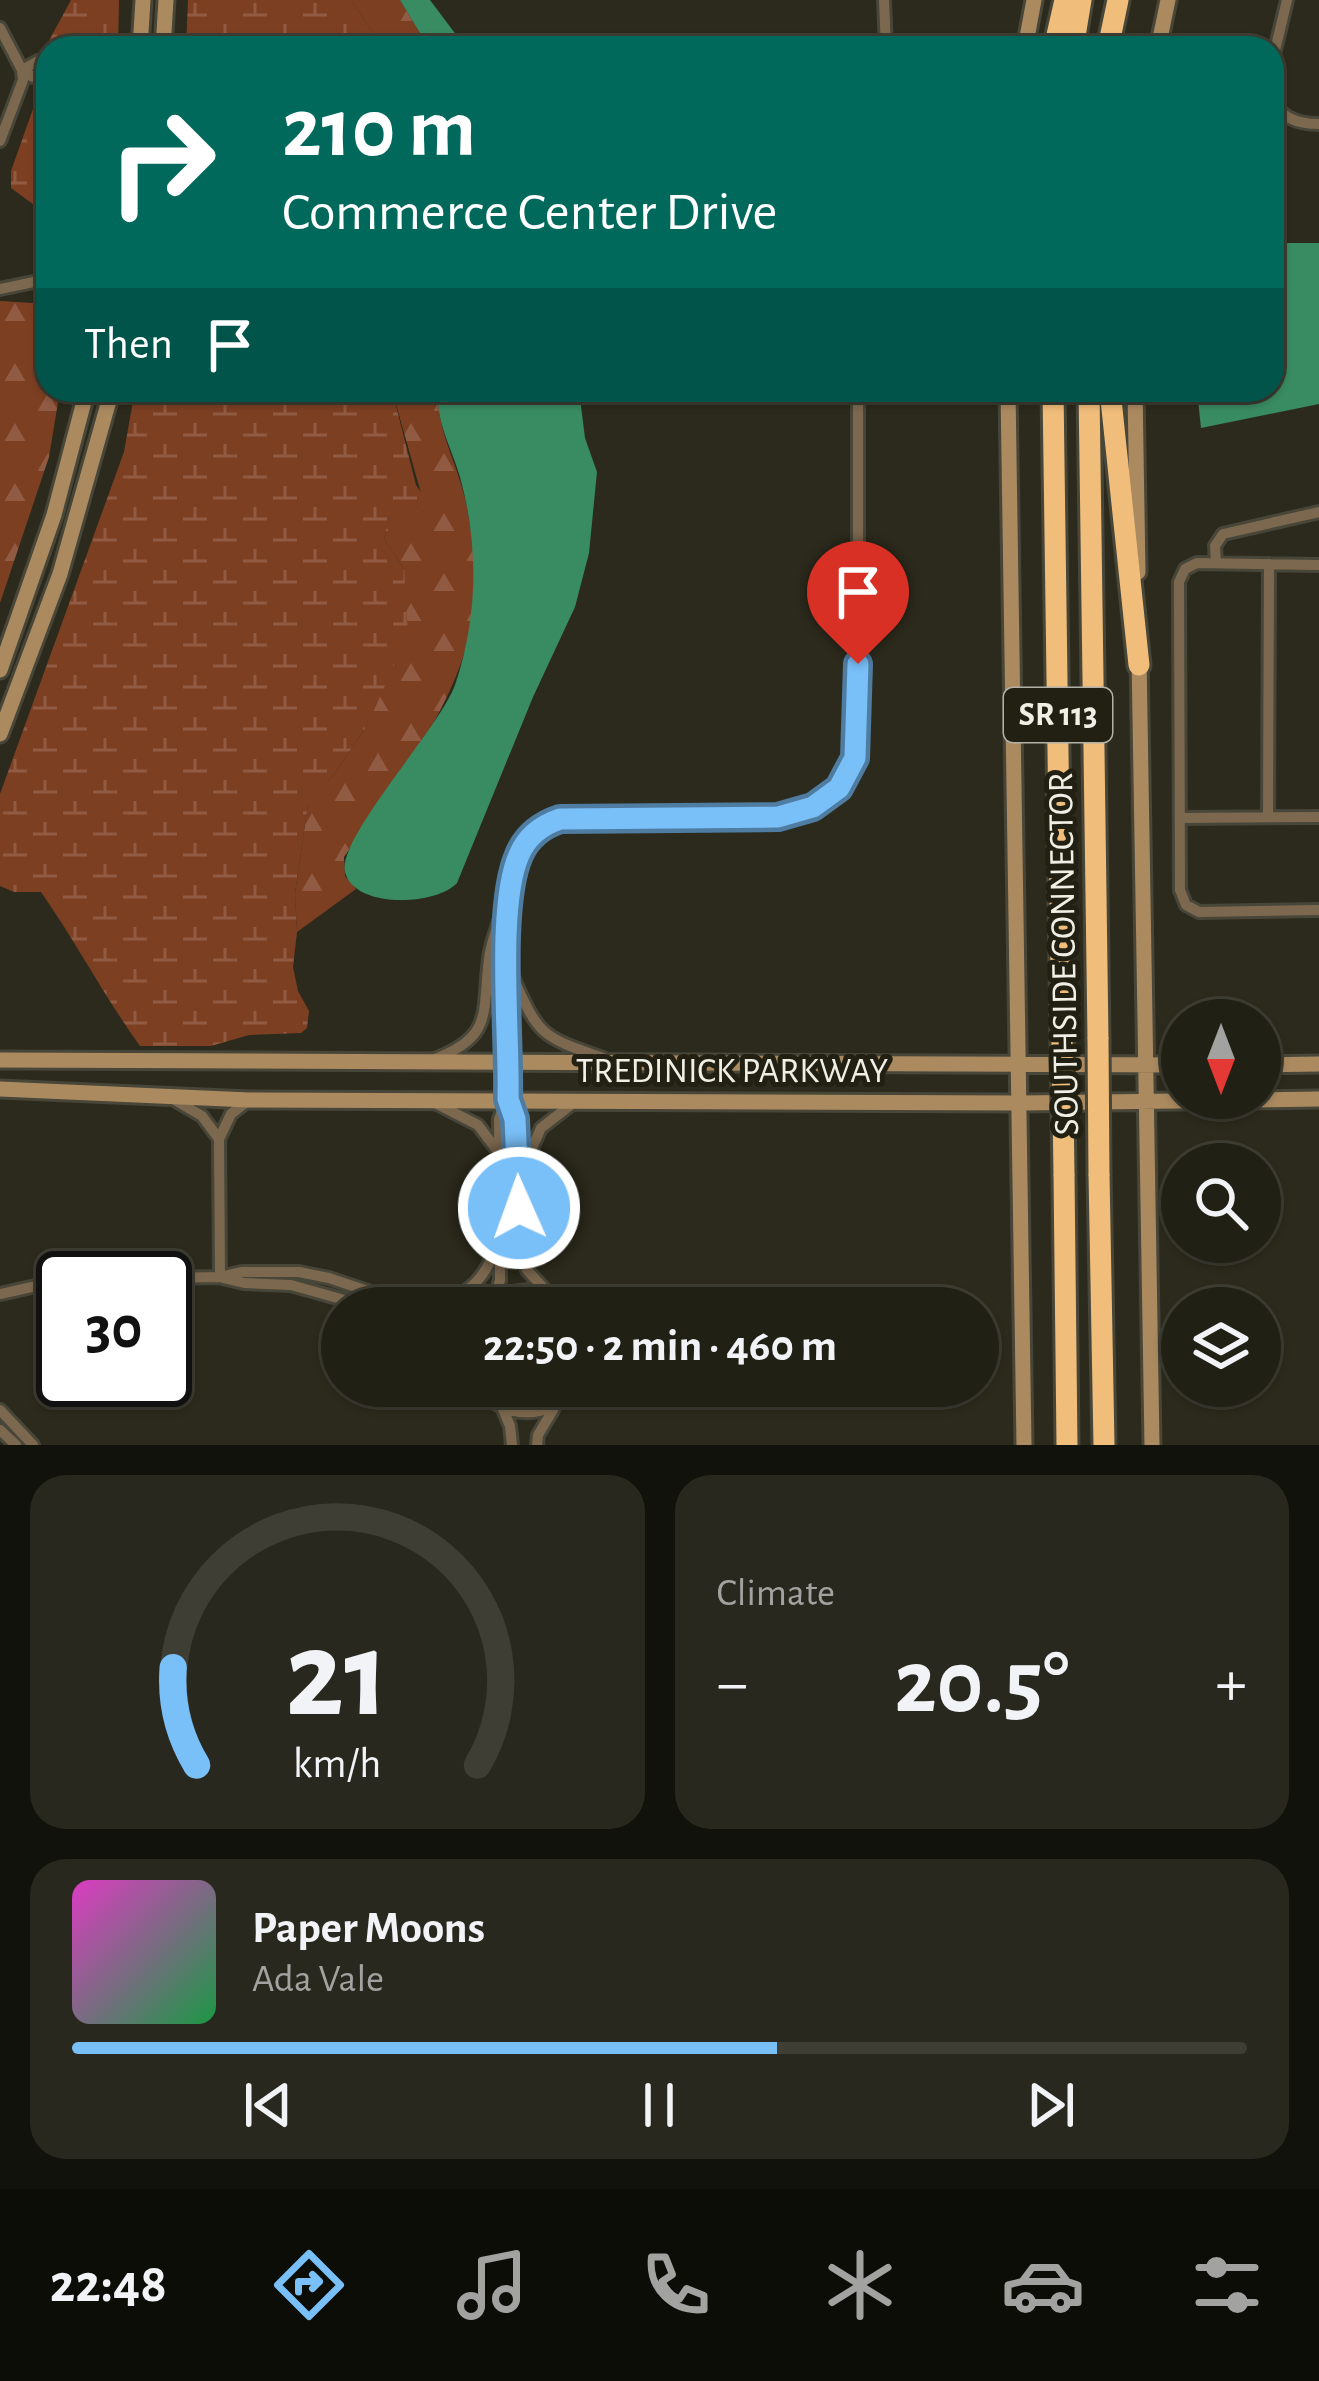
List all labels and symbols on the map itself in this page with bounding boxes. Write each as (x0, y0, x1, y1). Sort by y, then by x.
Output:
pin (807, 541, 909, 664)
road number: SR 113 (1004, 688, 1112, 742)
street label: SOUTHSIDE CONNECTOR (1043, 772, 1085, 1136)
north arrow (1161, 999, 1281, 1119)
street label: TREDINICK PARKWAY (576, 1053, 888, 1089)
position arrow (456, 1145, 582, 1271)
speed limit sign: 30 (36, 1251, 192, 1407)

